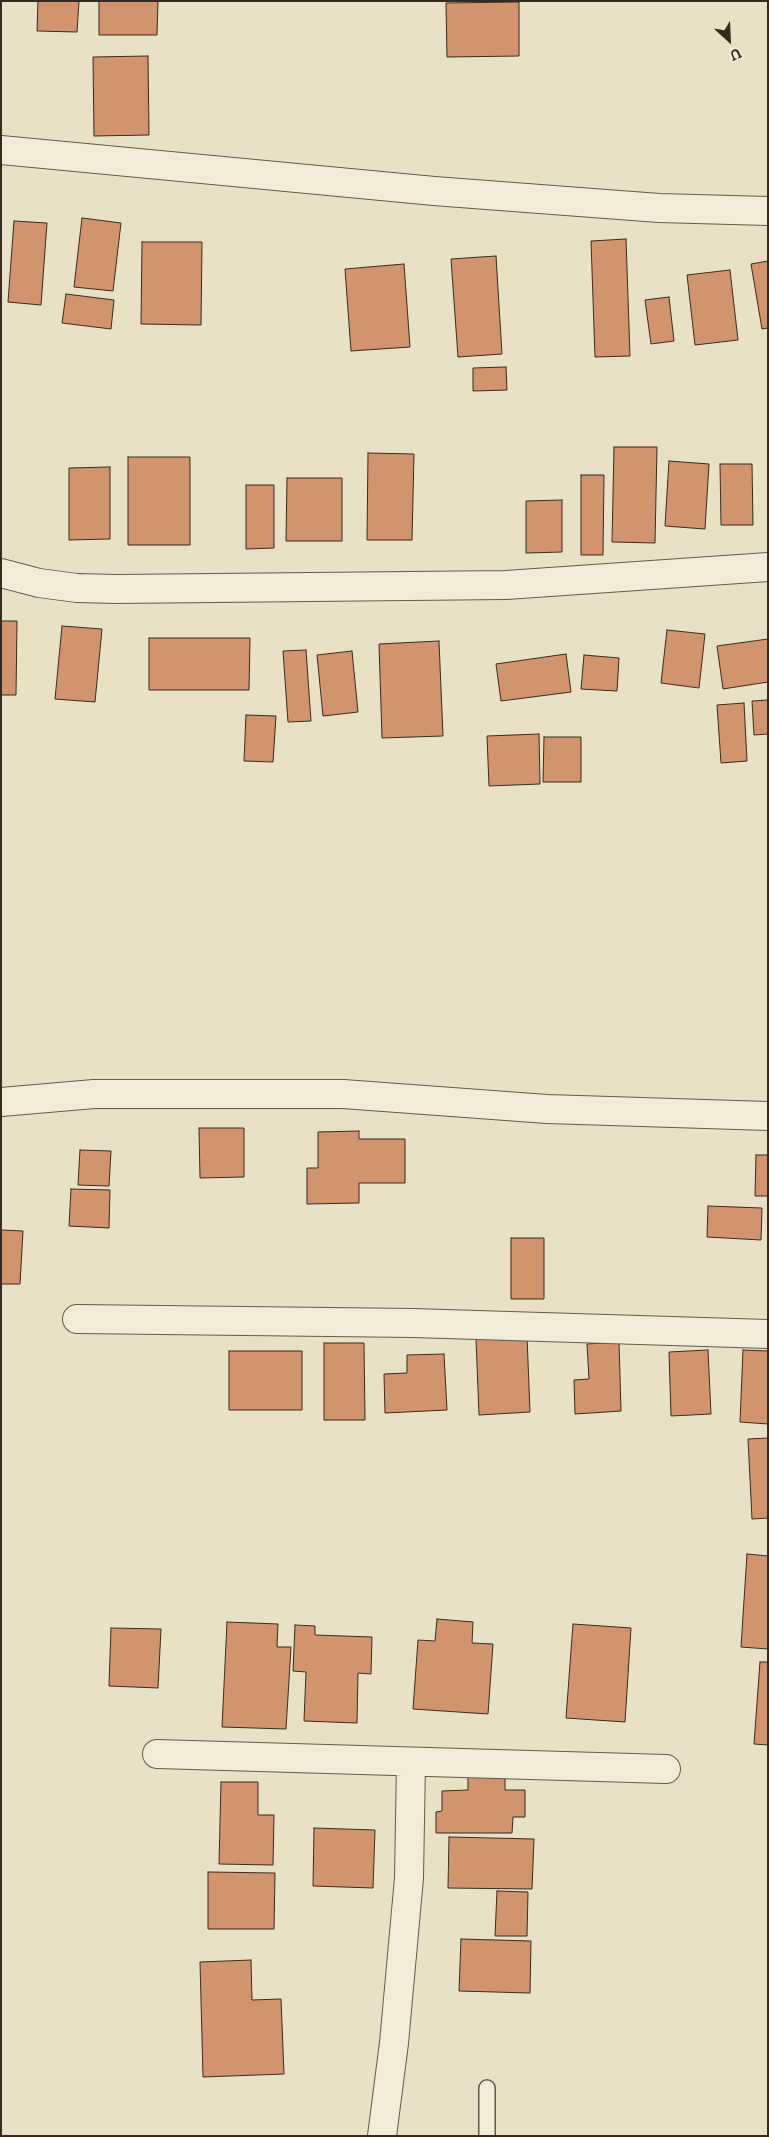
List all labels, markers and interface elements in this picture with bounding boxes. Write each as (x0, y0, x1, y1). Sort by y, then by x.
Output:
north arrow (704, 15, 754, 65)
text: U (727, 43, 744, 64)

